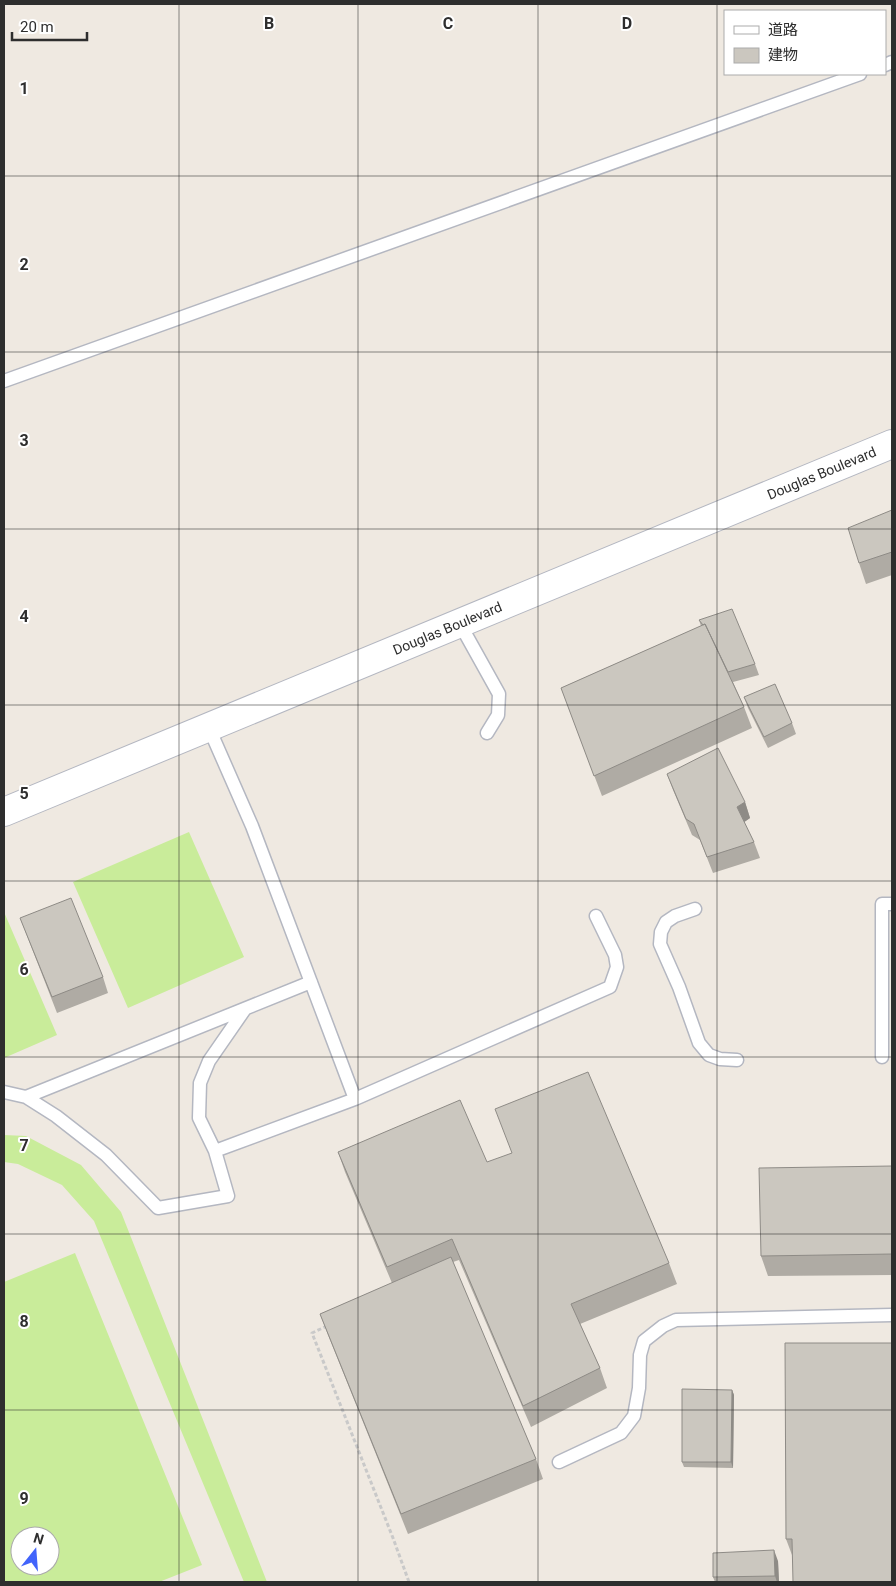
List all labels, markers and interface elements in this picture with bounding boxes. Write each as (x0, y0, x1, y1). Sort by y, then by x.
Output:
scale bar (12, 10, 88, 42)
legend (724, 10, 886, 75)
text: B (264, 14, 274, 33)
text: C (443, 14, 453, 33)
text: D (622, 14, 632, 33)
text: 20 m (20, 18, 54, 36)
text: 道路 (768, 21, 798, 39)
text: 建物 (768, 46, 798, 64)
text: 1 (19, 79, 29, 98)
text: 2 (19, 255, 29, 274)
text: 3 (19, 431, 29, 450)
street label: Douglas Boulevard (765, 443, 878, 503)
street label: Douglas Boulevard (391, 599, 504, 658)
text: 4 (19, 607, 29, 626)
text: 5 (19, 784, 29, 803)
text: 6 (19, 960, 29, 979)
text: 7 (19, 1136, 29, 1155)
text: 8 (19, 1312, 29, 1331)
text: 9 (19, 1489, 29, 1508)
north arrow (10, 1526, 60, 1576)
text: N (32, 1529, 46, 1548)

